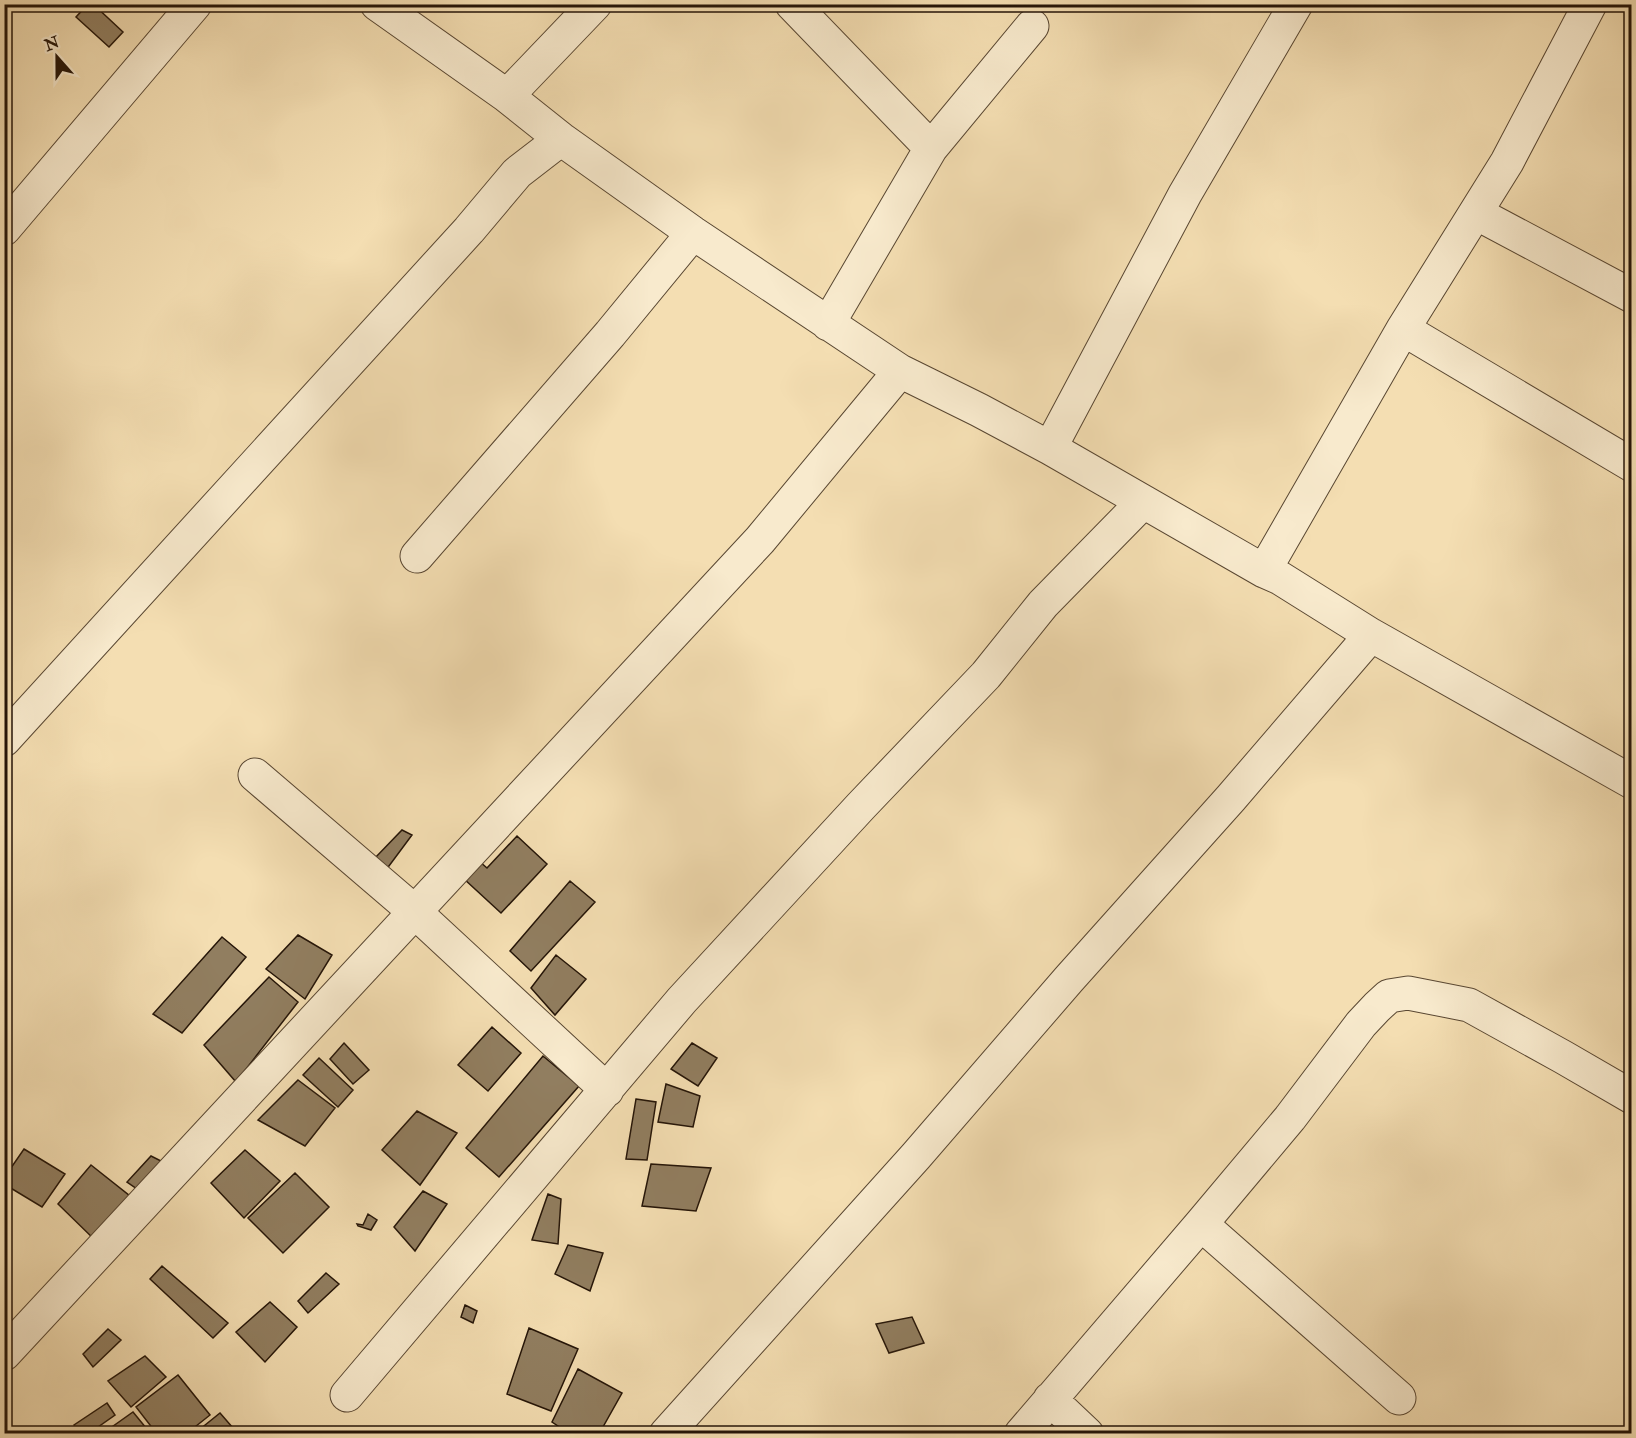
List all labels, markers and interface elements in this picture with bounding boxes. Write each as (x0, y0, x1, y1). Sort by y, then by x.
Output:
north arrow (27, 27, 87, 87)
text: N (41, 32, 63, 56)

